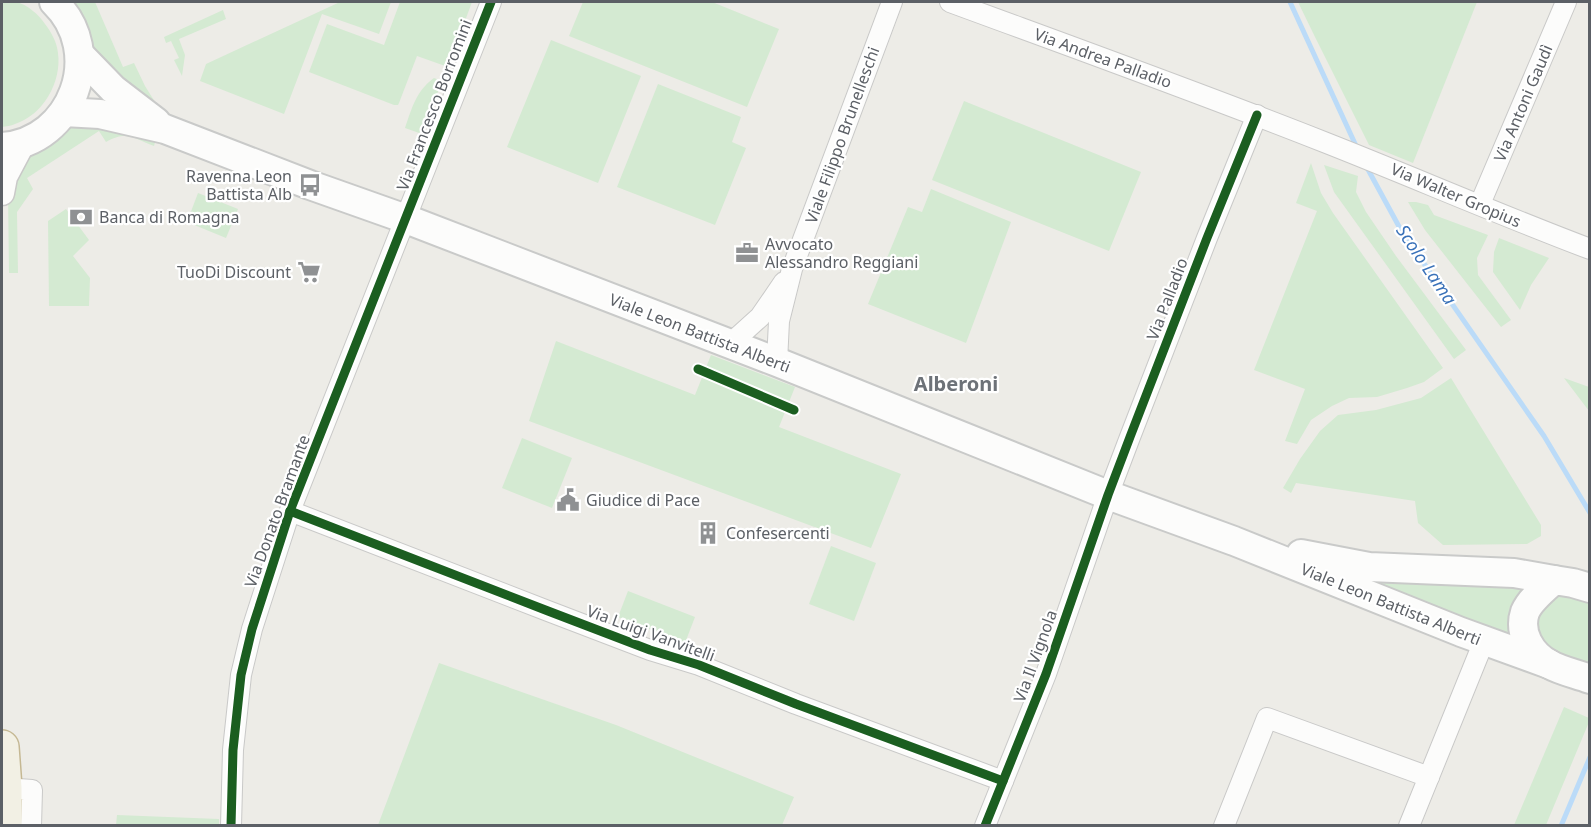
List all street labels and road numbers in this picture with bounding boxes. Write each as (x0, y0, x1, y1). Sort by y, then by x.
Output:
street label: Via Francesco Borromini (391, 16, 477, 194)
street label: Via Andrea Palladio (1031, 23, 1175, 93)
street label: Via Antoni Gaudì (1488, 41, 1558, 165)
street label: Viale Filippo Brunelleschi (800, 44, 884, 226)
street label: Via Walter Gropius (1388, 158, 1524, 232)
street label: Via Palladio (1141, 255, 1193, 343)
street label: Viale Leon Battista Alberti (606, 288, 794, 378)
street label: Via Donato Bramante (239, 432, 315, 590)
street label: Viale Leon Battista Alberti (1298, 558, 1484, 650)
street label: Via Luigi Vanvitelli (584, 600, 718, 666)
street label: Via Il Vignola (1008, 607, 1062, 705)

